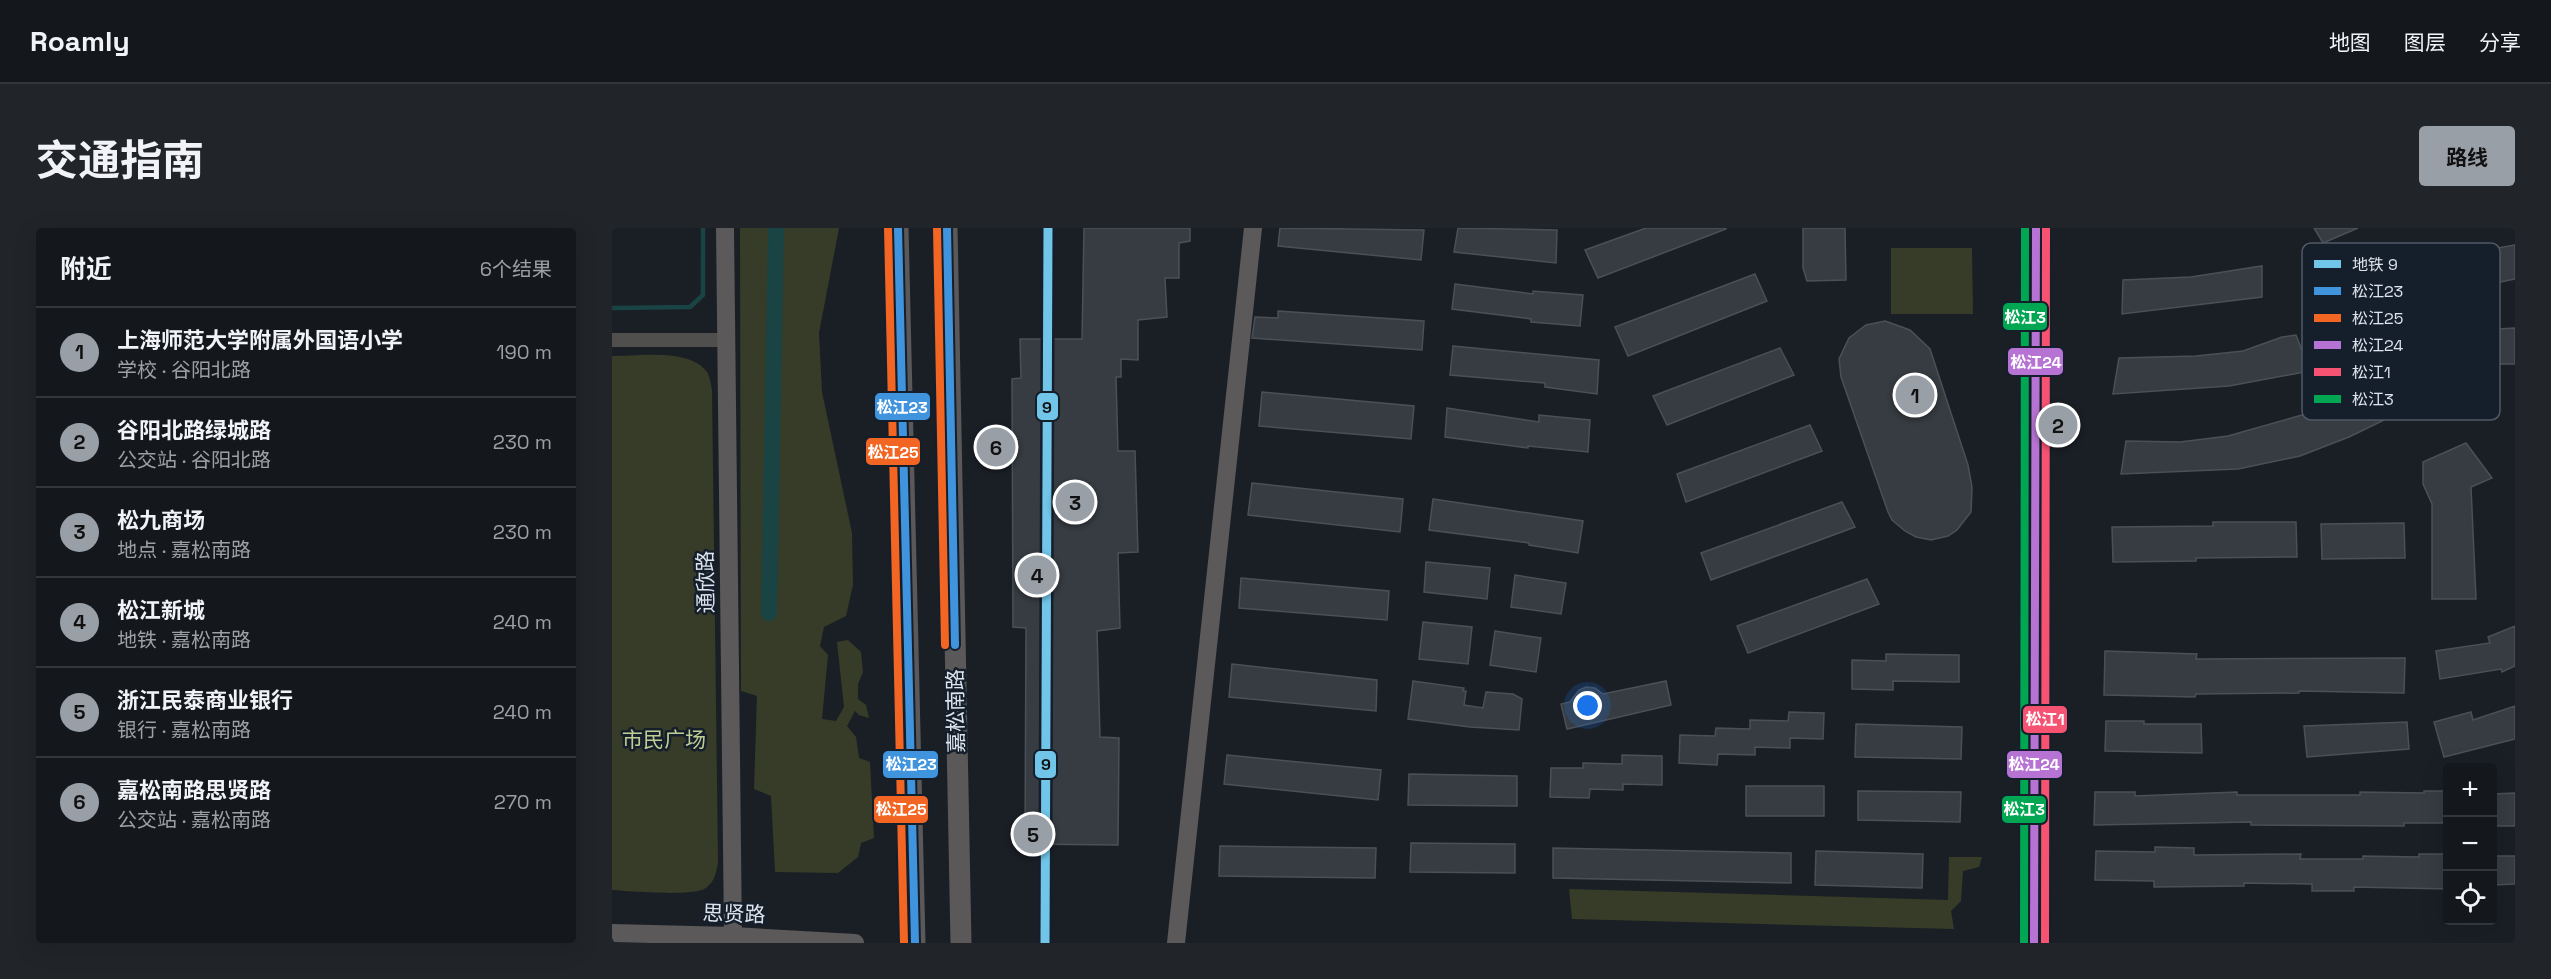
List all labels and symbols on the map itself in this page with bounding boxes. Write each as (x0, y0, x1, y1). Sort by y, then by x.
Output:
legend (2302, 243, 2500, 420)
text: 地铁 9 (2352, 254, 2398, 275)
text: 松江23 (2352, 281, 2403, 302)
line badge: 松江3 (2002, 302, 2048, 331)
text: 松江3 (2004, 307, 2046, 328)
text: 松江25 (2352, 308, 2403, 329)
text: 松江24 (2352, 335, 2403, 356)
line badge: 松江24 (2007, 347, 2064, 376)
text: 松江24 (2010, 352, 2062, 373)
text: 松江1 (2352, 362, 2391, 383)
pin: 1 (1896, 372, 1934, 418)
text: 松江3 (2352, 389, 2394, 410)
line badge: 松江23 (874, 392, 931, 421)
line badge: 9 (1036, 392, 1059, 421)
text: 松江23 (876, 397, 928, 418)
text: 9 (1042, 397, 1052, 418)
pin: 2 (2038, 402, 2078, 448)
pin: 6 (976, 424, 1016, 470)
line badge: 松江25 (865, 437, 921, 466)
text: 松江25 (867, 442, 919, 463)
pin: 3 (1056, 480, 1094, 524)
street label: 通欣路 (691, 550, 720, 614)
pin: 4 (1018, 552, 1056, 598)
street label: 嘉松南路 (941, 669, 970, 753)
your location (1573, 691, 1602, 720)
line badge: 松江1 (2022, 705, 2068, 734)
text: 松江1 (2025, 709, 2065, 730)
park label: 市民广场 (622, 726, 706, 753)
line badge: 松江23 (882, 750, 939, 779)
line badge: 9 (1034, 750, 1057, 779)
line badge: 松江24 (2006, 750, 2063, 779)
text: 松江23 (885, 754, 937, 775)
text: 9 (1041, 754, 1051, 775)
text: 松江24 (2008, 754, 2060, 775)
line badge: 松江25 (873, 795, 929, 824)
line badge: 松江3 (2001, 795, 2047, 824)
text: 松江25 (875, 799, 927, 820)
text: 松江3 (2003, 799, 2045, 820)
pin: 5 (1014, 812, 1052, 856)
street label: 思贤路 (702, 899, 766, 928)

